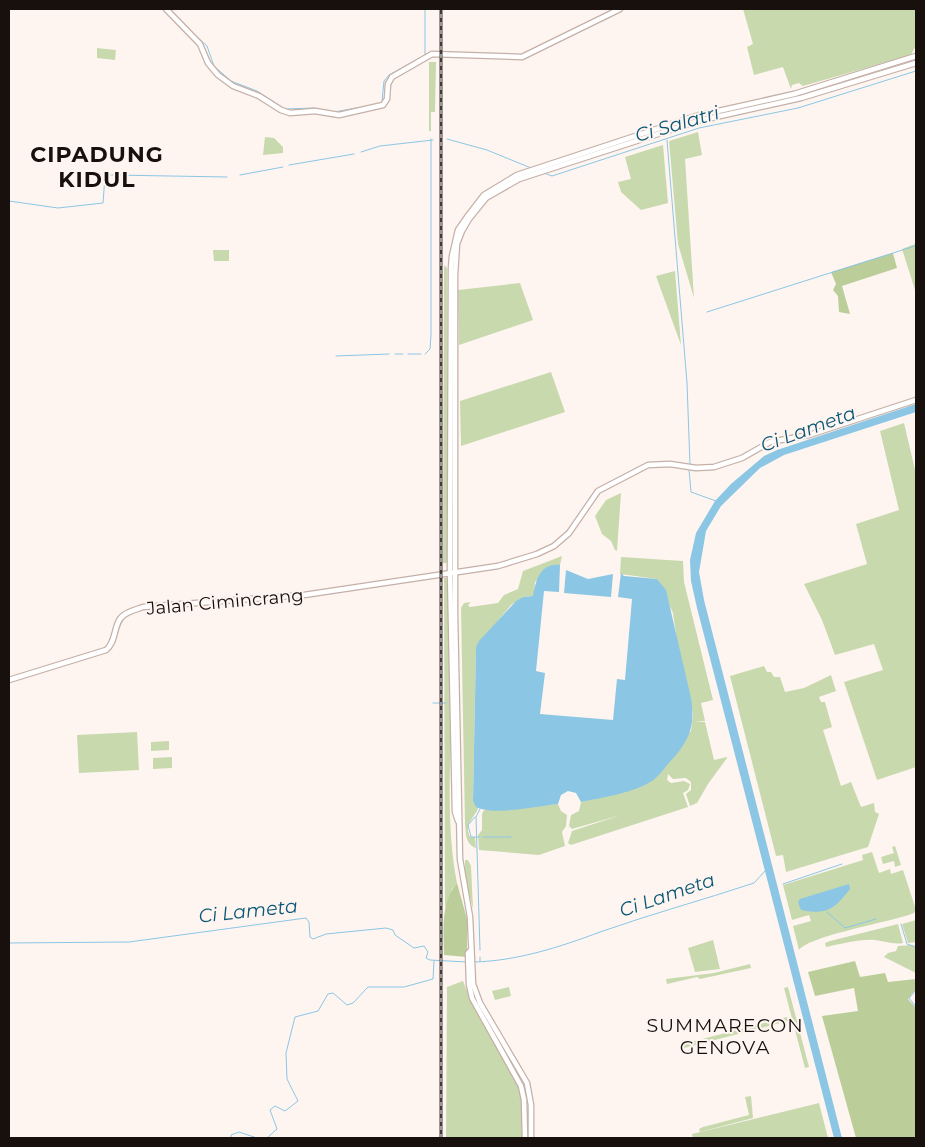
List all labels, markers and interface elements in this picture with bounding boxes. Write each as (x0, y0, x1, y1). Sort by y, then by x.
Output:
water label: Ci Salatri (632, 101, 723, 147)
district label: CIPADUNG KIDUL (30, 141, 164, 193)
water label: Ci Lameta (757, 401, 859, 457)
street label: Jalan Cimincrang (145, 584, 304, 620)
water label: Ci Lameta (616, 868, 718, 922)
water label: Ci Lameta (197, 894, 299, 928)
district label: SUMMARECON GENOVA (646, 1014, 804, 1059)

